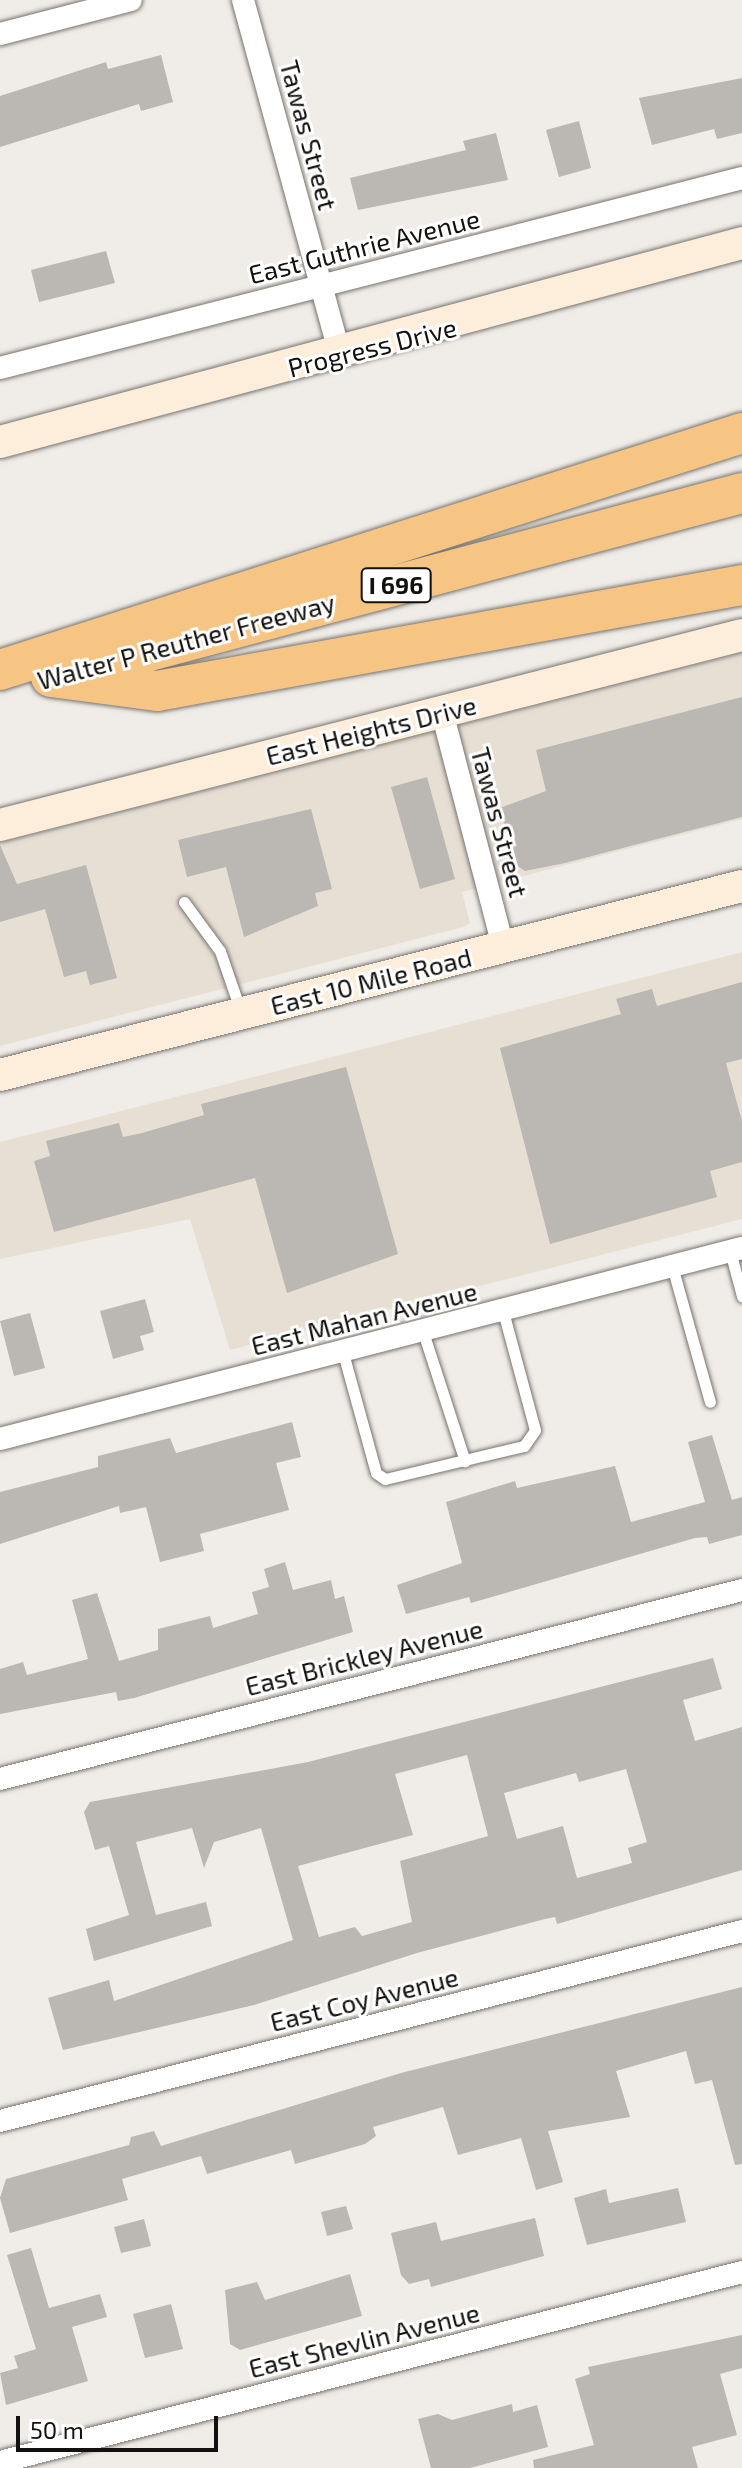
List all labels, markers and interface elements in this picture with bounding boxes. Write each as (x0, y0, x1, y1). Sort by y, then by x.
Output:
street label: Tawas Street (274, 57, 344, 213)
street label: East Guthrie Avenue (245, 202, 483, 290)
street label: Progress Drive (284, 311, 460, 383)
road number: I 696 (360, 565, 432, 605)
street label: Walter P Reuther Freeway (33, 586, 339, 696)
street label: East Heights Drive (263, 689, 479, 771)
street label: Tawas Street (465, 744, 535, 900)
street label: East 10 Mile Road (267, 941, 475, 1021)
street label: East Mahan Avenue (248, 1275, 480, 1361)
street label: East Brickley Avenue (241, 1612, 487, 1702)
street label: East Coy Avenue (266, 1960, 462, 2038)
street label: East Shevlin Avenue (245, 2296, 483, 2384)
scale bar (20, 2400, 222, 2450)
text: 50 m (30, 2415, 84, 2444)

